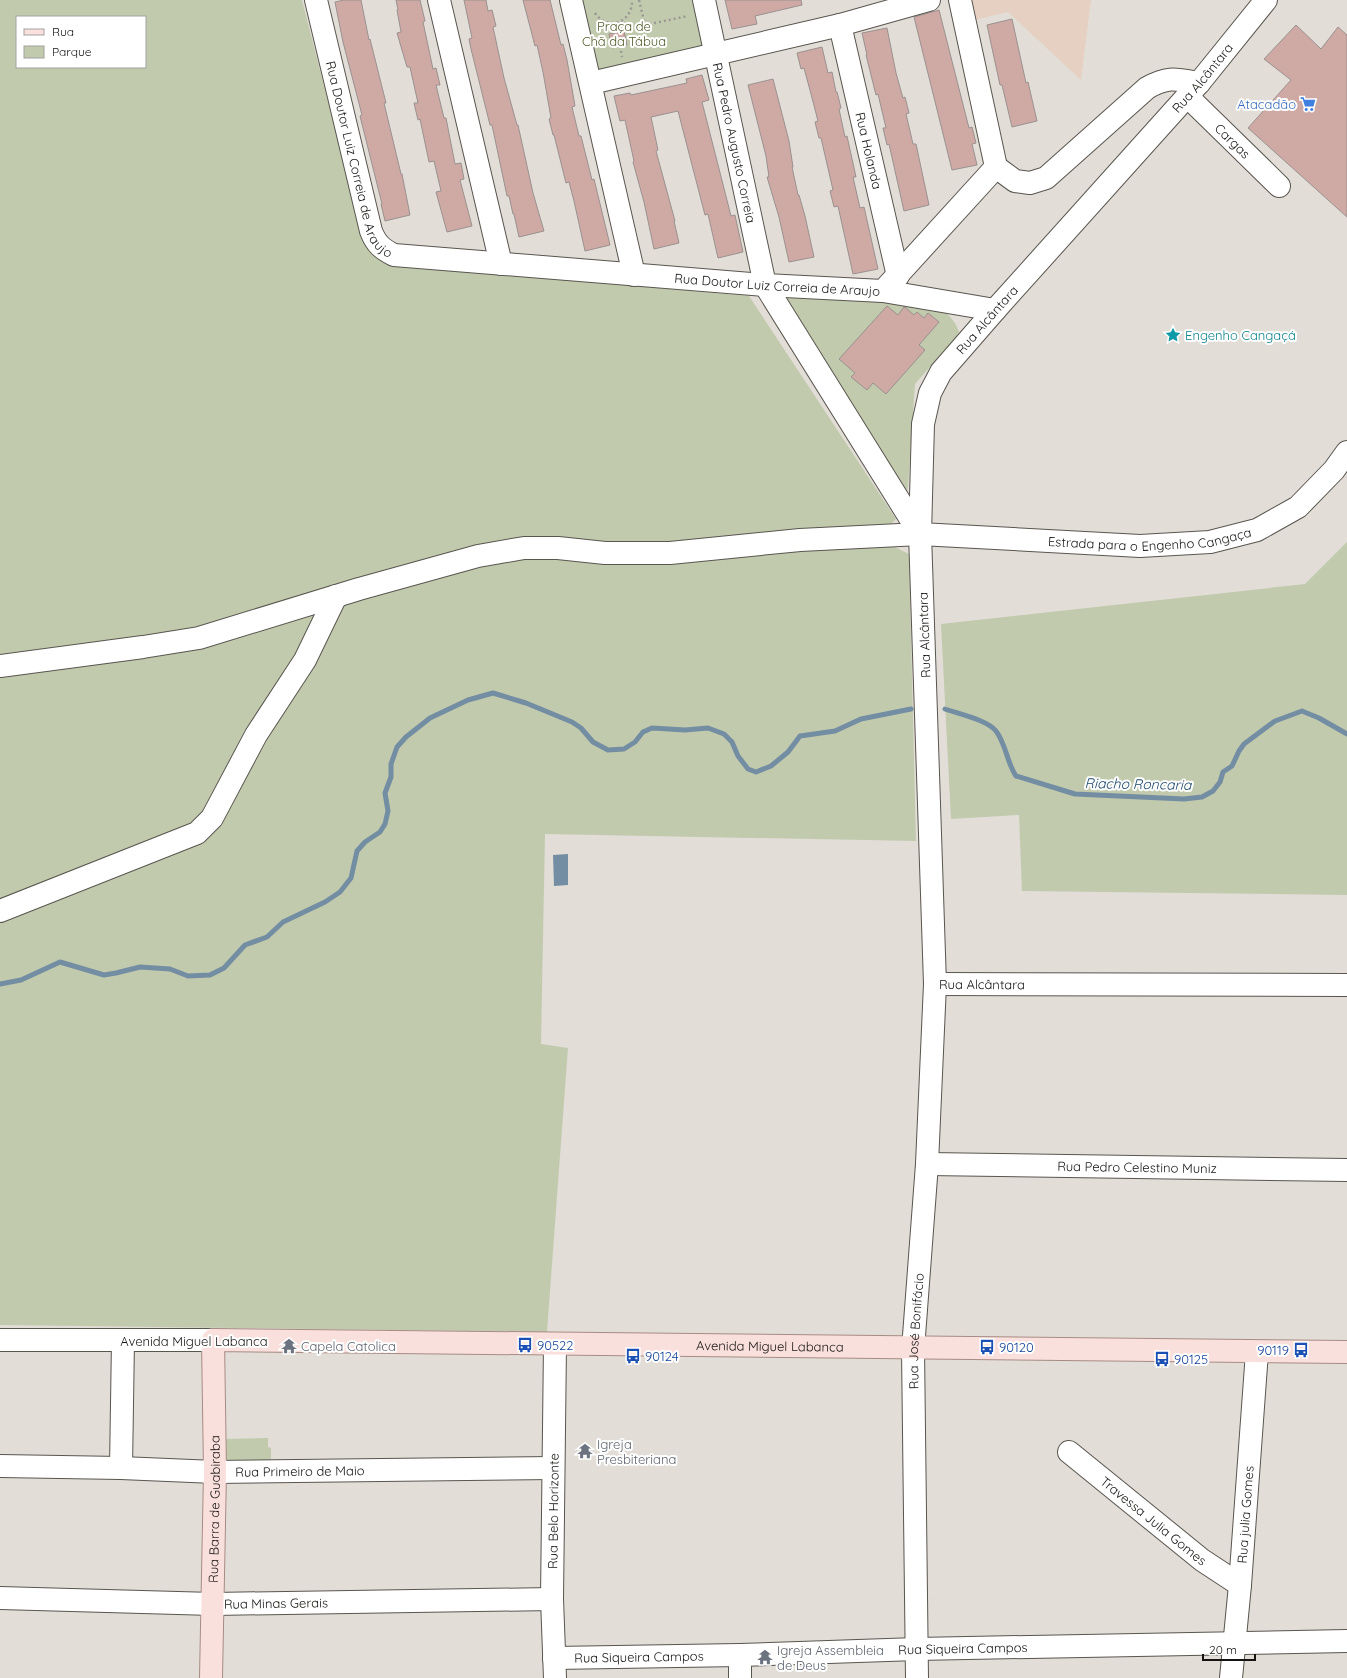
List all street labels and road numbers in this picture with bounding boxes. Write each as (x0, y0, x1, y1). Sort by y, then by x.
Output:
street label: Rua Alcântara (1168, 40, 1236, 116)
street label: Rua Doutor Luiz Correia de Araujo (323, 59, 396, 261)
street label: Rua Pedro Augusto Correia (710, 61, 759, 224)
street label: Rua Holanda (852, 110, 886, 191)
street label: Cargas (1212, 120, 1254, 162)
street label: Rua Doutor Luiz Correia de Araujo (674, 270, 881, 299)
street label: Rua Alcântara (952, 282, 1021, 357)
street label: Estrada para o Engenho Cangaça (1048, 524, 1253, 554)
street label: Rua Alcântara (915, 592, 933, 678)
street label: Rua Alcântara (939, 976, 1025, 992)
street label: Rua Pedro Celestino Muniz (1057, 1158, 1217, 1176)
street label: Rua José Bonifácio (905, 1272, 927, 1389)
street label: Avenida Miguel Labanca (120, 1333, 268, 1349)
street label: Avenida Miguel Labanca (696, 1337, 844, 1355)
street label: Rua Barra de Guabiraba (205, 1435, 223, 1583)
street label: Rua Belo Horizonte (544, 1453, 562, 1569)
street label: Rua Primeiro de Maio (235, 1462, 365, 1480)
street label: Rua julia Gomes (1234, 1465, 1257, 1564)
street label: Travessa Julia Gomes (1097, 1473, 1209, 1569)
street label: Rua Minas Gerais (224, 1594, 328, 1612)
street label: Rua Siqueira Campos (898, 1639, 1028, 1658)
street label: Rua Siqueira Campos (574, 1648, 704, 1666)

